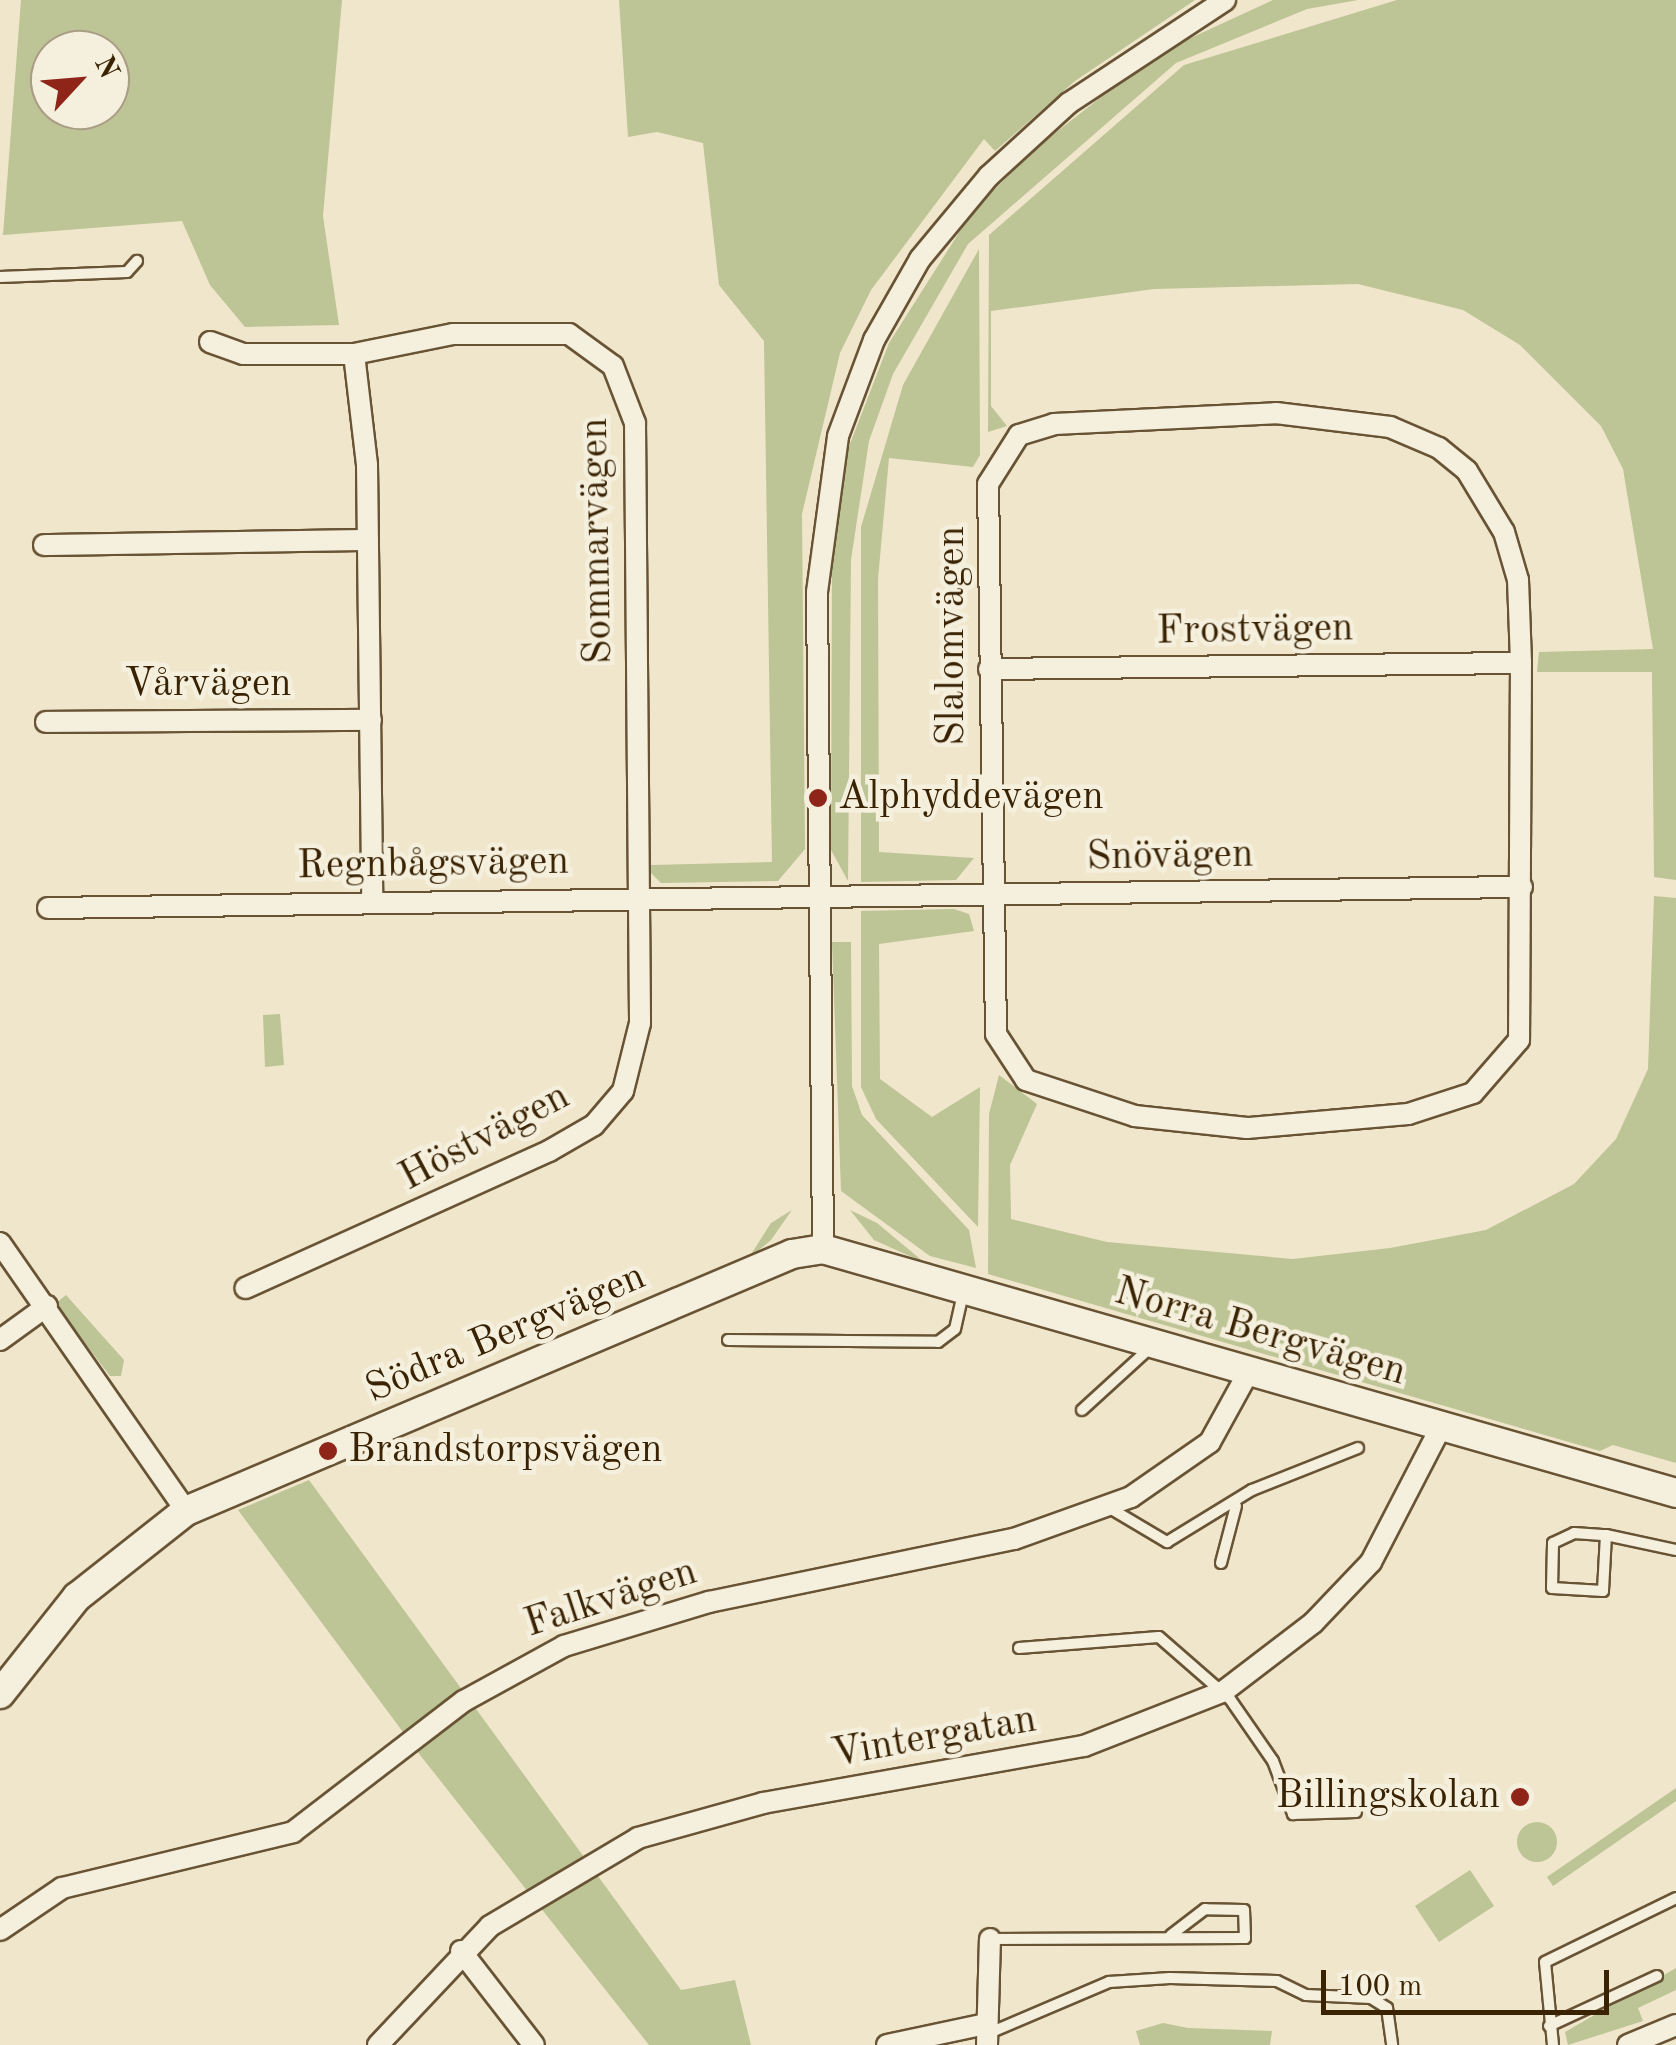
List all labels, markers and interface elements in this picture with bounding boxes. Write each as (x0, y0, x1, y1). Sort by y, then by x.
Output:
north arrow (30, 30, 130, 130)
text: N (88, 52, 122, 83)
street label: Sommarvägen (572, 417, 624, 665)
street label: Slalomvägen (929, 526, 977, 746)
street label: Frostvägen (1156, 605, 1354, 657)
street label: Vårvägen (124, 661, 292, 709)
place label: Alphyddevägen (838, 774, 1104, 822)
marker: Alphyddevägen (807, 787, 829, 809)
street label: Snövägen (1086, 832, 1254, 882)
street label: Regnbågsvägen (297, 839, 569, 891)
street label: Höstvägen (392, 1073, 578, 1203)
street label: Södra Bergvägen (359, 1253, 653, 1415)
street label: Norra Bergvägen (1109, 1268, 1411, 1398)
place label: Brandstorpsvägen (348, 1427, 662, 1475)
marker: Brandstorpsvägen (317, 1440, 339, 1462)
street label: Falkvägen (519, 1549, 703, 1649)
street label: Vintergatan (828, 1696, 1040, 1780)
place label: Billingskolan (1276, 1773, 1500, 1821)
marker: Billingskolan (1509, 1786, 1531, 1808)
scale bar (1326, 1950, 1614, 2012)
text: 100 m (1338, 1972, 1422, 2002)

